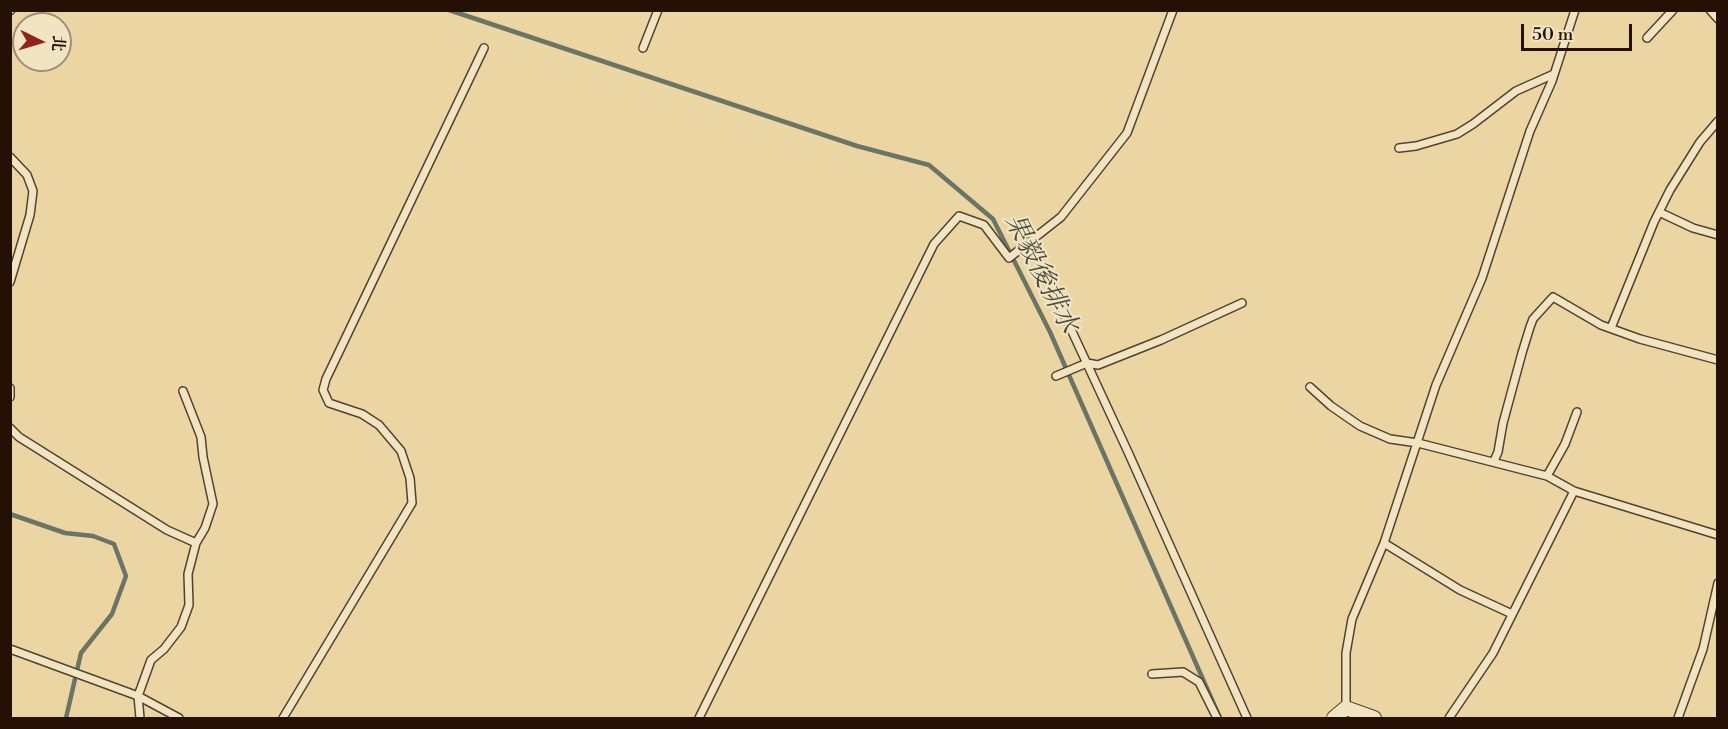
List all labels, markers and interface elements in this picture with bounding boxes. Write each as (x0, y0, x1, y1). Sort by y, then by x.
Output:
north arrow (12, 12, 72, 72)
scale bar (1524, 12, 1635, 50)
text: 50 m (1532, 23, 1573, 46)
text: 北 (47, 35, 69, 52)
water label: 果毅後排水 (997, 209, 1083, 339)

